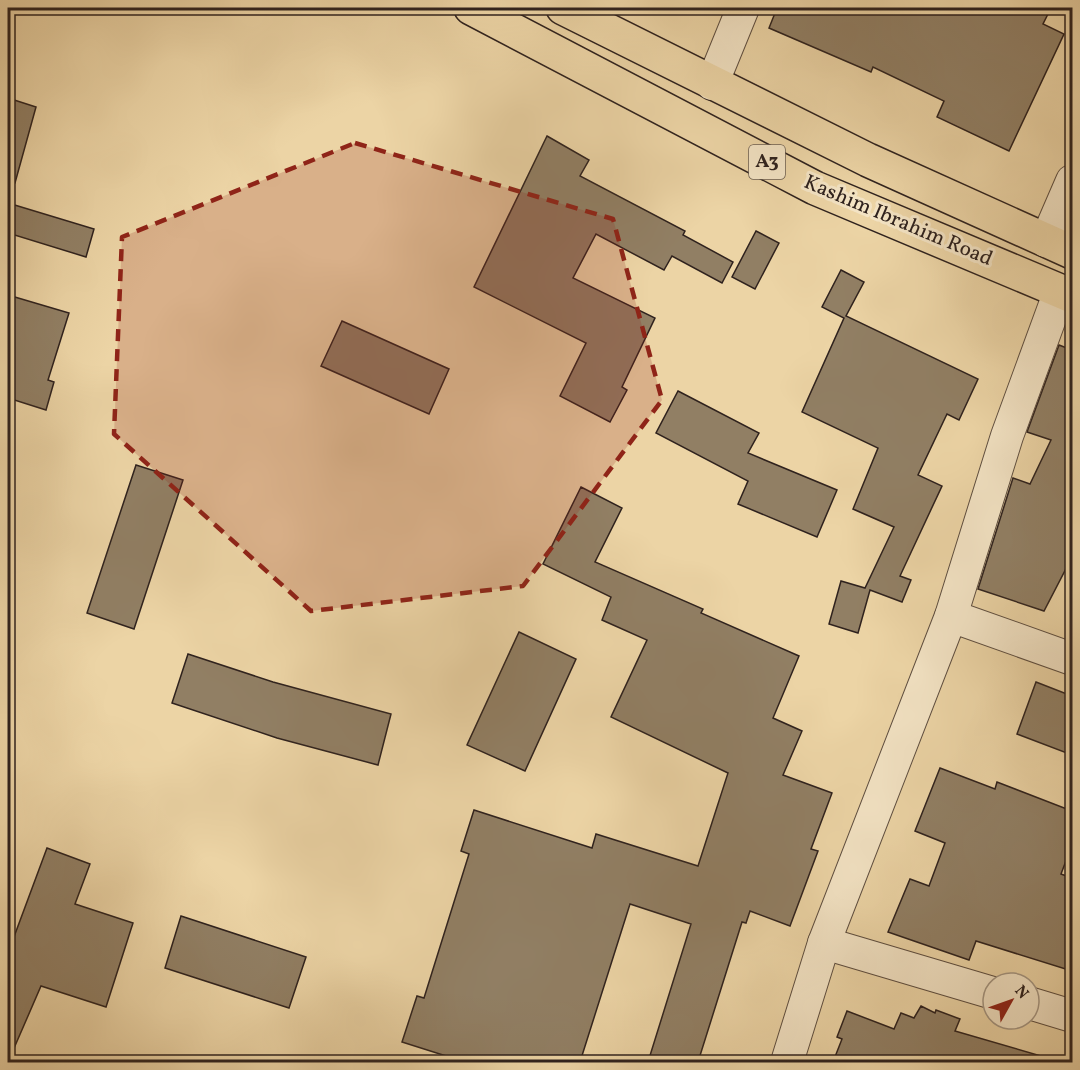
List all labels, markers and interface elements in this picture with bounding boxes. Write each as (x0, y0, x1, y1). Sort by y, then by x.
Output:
road number: A3 (749, 145, 785, 179)
street label: Kashim Ibrahim Road (799, 168, 997, 274)
north arrow (981, 971, 1041, 1031)
text: N (1009, 981, 1033, 1004)

